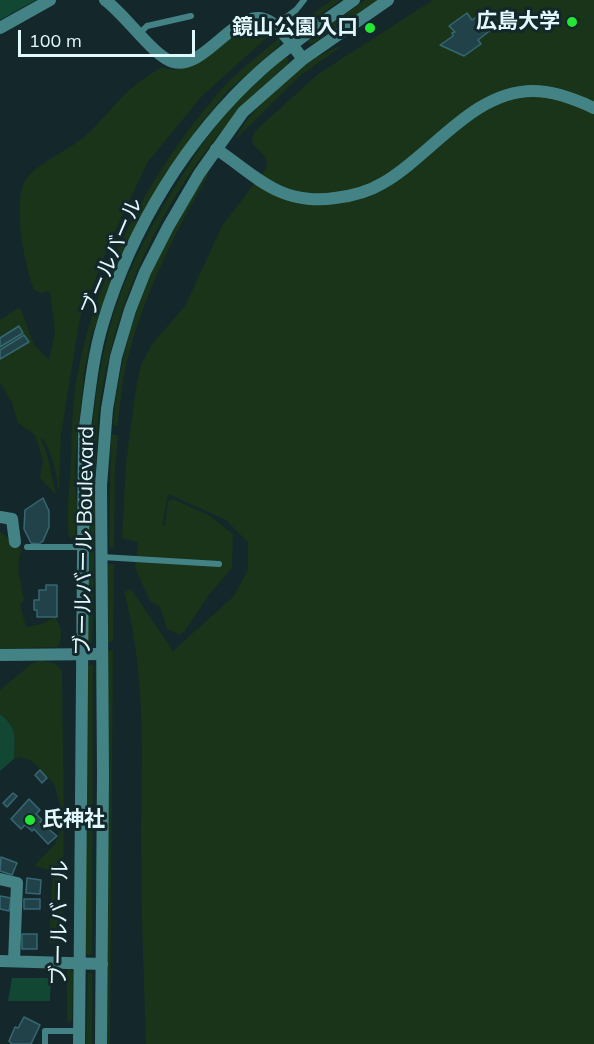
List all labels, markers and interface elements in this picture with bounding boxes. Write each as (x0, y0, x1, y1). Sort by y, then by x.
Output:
place label: 広島大学 (476, 9, 560, 35)
place label: 鏡山公園入口 (232, 15, 358, 41)
marker: 広島大学 (565, 15, 579, 29)
scale bar (21, 18, 198, 56)
marker: 鏡山公園入口 (363, 21, 377, 35)
text: 100 m (29, 29, 82, 52)
street label: ブールバール (76, 194, 148, 320)
street label: ブールバール Boulevard (70, 426, 100, 656)
place label: 氏神社 (42, 807, 105, 833)
marker: 氏神社 (23, 813, 37, 827)
street label: ブールバール (46, 860, 74, 986)

